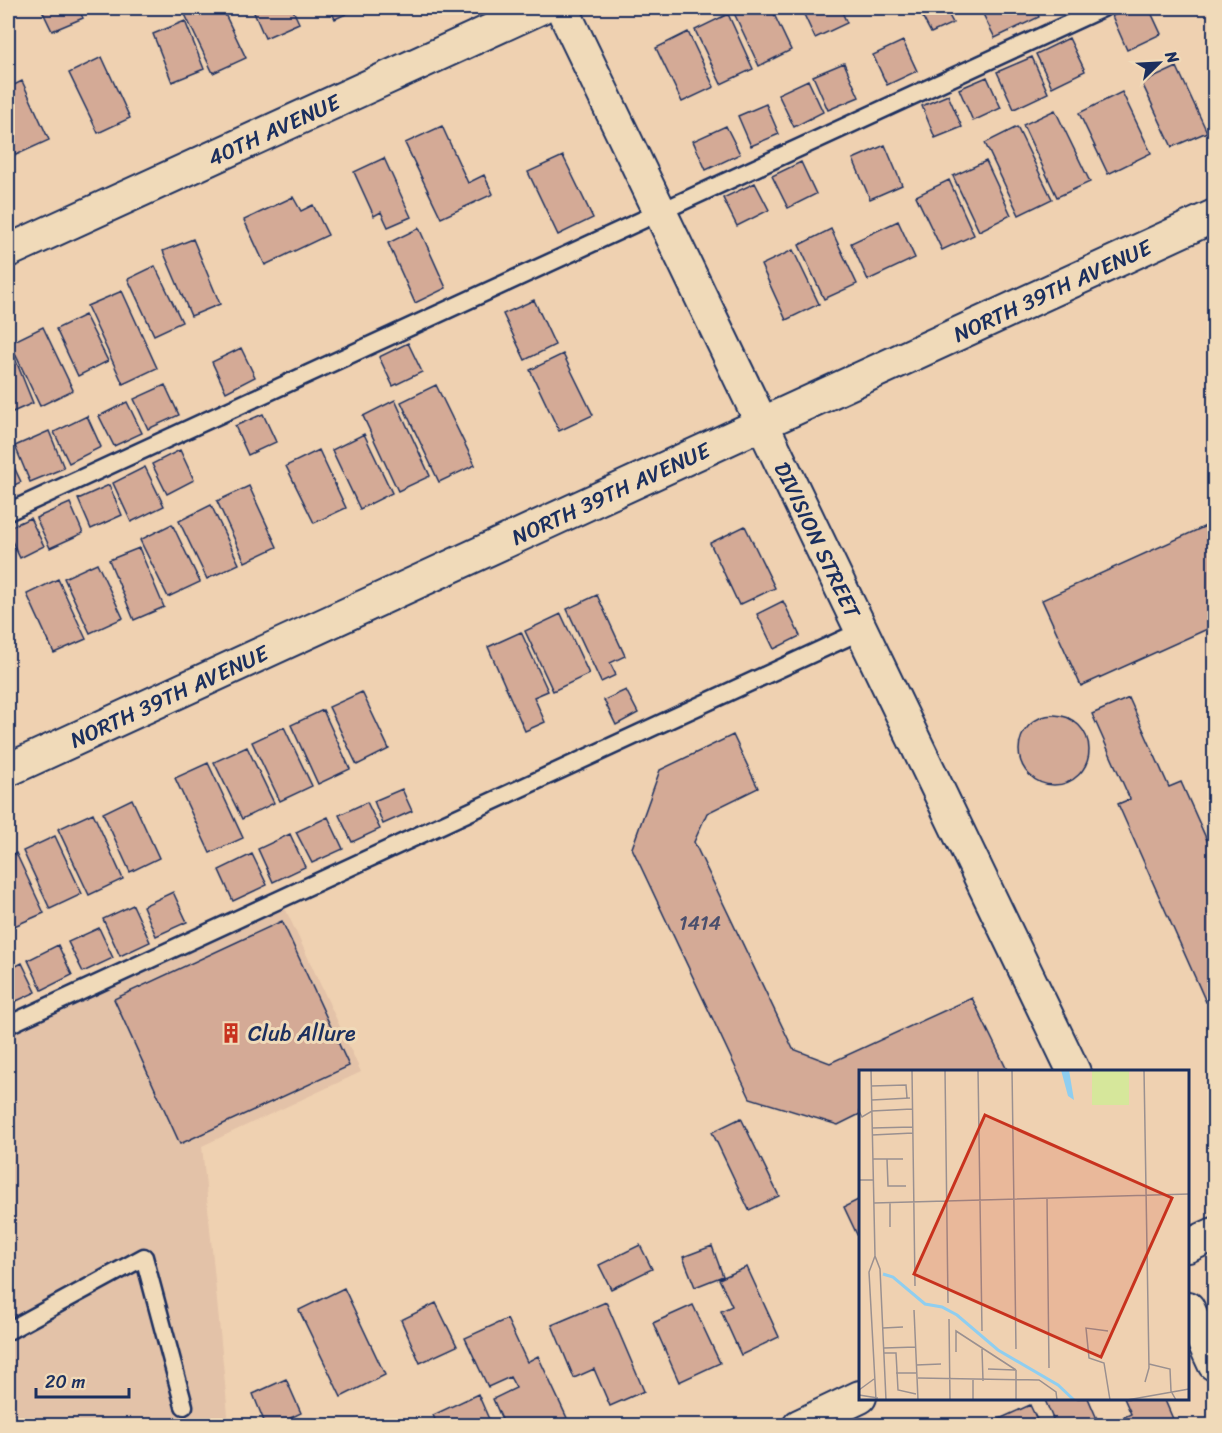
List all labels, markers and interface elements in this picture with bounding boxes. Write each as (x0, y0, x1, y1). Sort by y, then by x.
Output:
north arrow (1129, 33, 1189, 93)
text: N (1156, 45, 1188, 69)
street label: 40TH AVENUE (201, 82, 348, 177)
street label: NORTH 39TH AVENUE (946, 227, 1160, 353)
street label: NORTH 39TH AVENUE (505, 430, 718, 556)
street label: DIVISION STREET (763, 455, 873, 626)
street label: NORTH 39TH AVENUE (63, 633, 276, 759)
house number: 1414 (679, 906, 721, 941)
place label: Club Allure (248, 1014, 356, 1053)
building icon: Club Allure (219, 1021, 243, 1045)
inset map (859, 1070, 1189, 1400)
scale bar (36, 1361, 129, 1399)
text: 20 m (45, 1366, 85, 1398)

